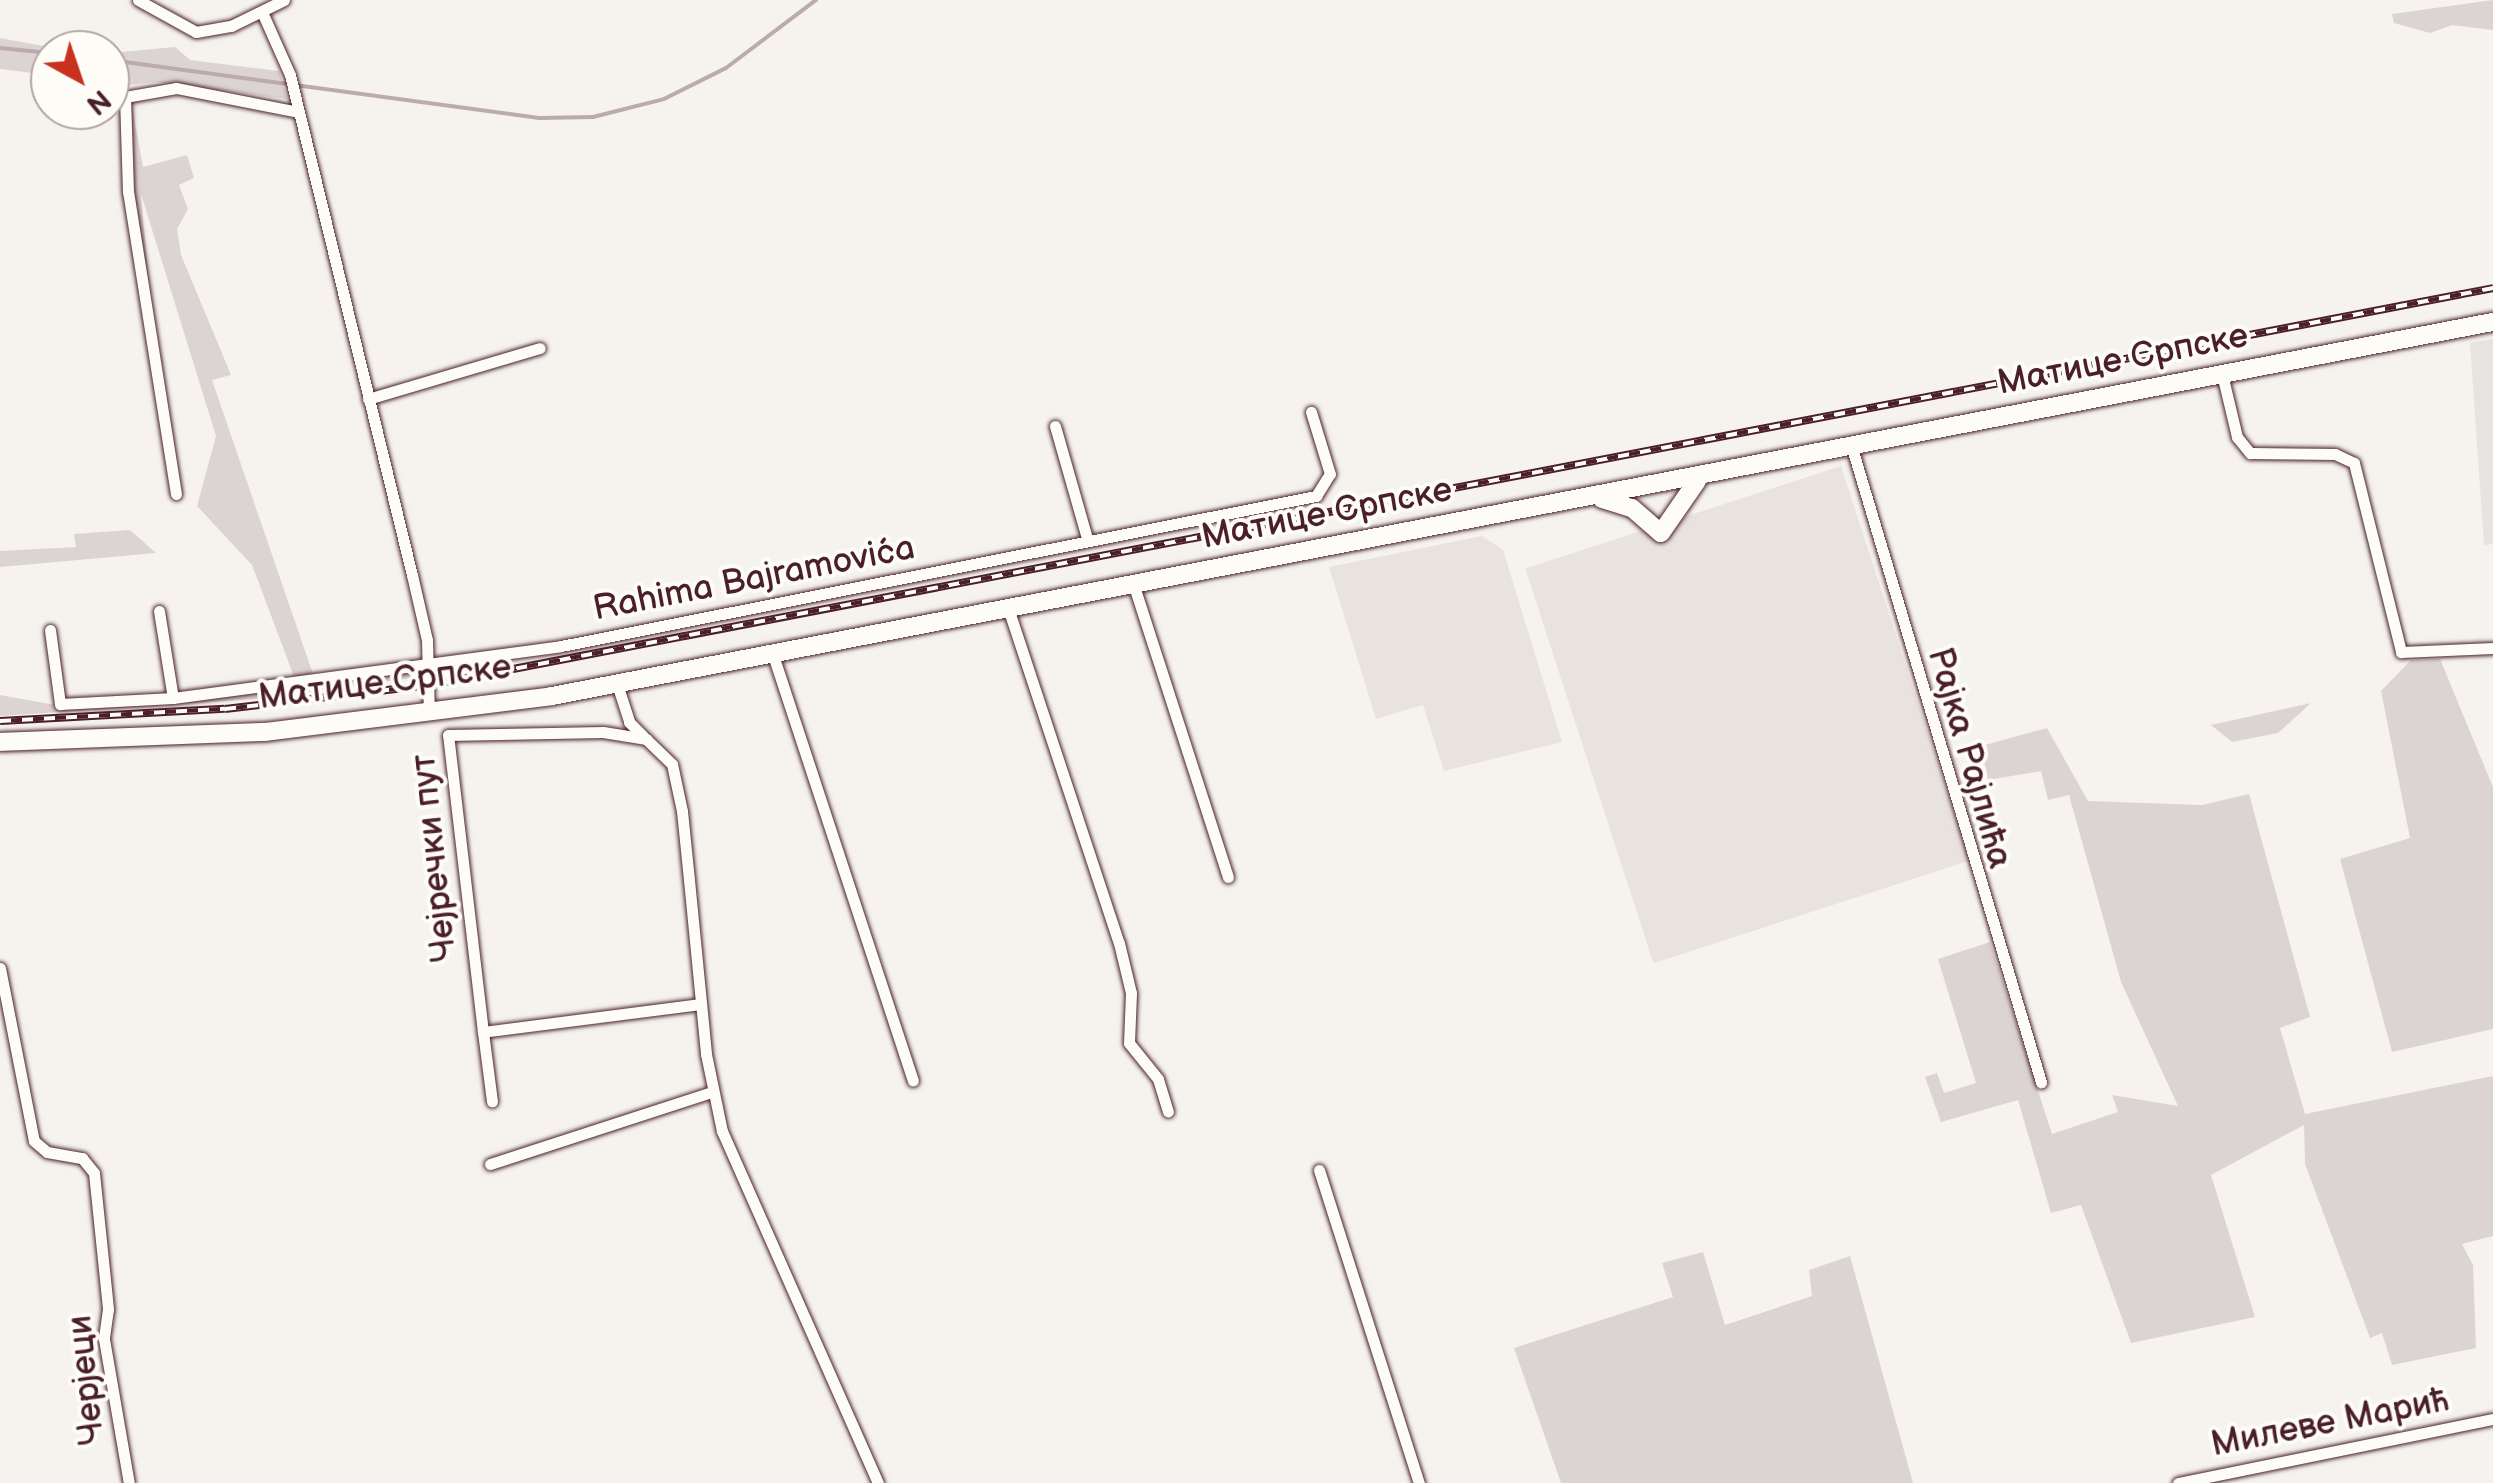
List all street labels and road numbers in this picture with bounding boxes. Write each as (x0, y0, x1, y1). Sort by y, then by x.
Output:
street label: Матице Српске (1994, 315, 2252, 405)
street label: Матице Српске (1198, 469, 1456, 559)
street label: Rahima Bajramovića (590, 527, 918, 631)
street label: Рајка Рајлића (1917, 643, 2021, 873)
street label: Матице Српске (256, 647, 514, 719)
street label: Чејречки пут (403, 752, 467, 964)
street label: Черјеци (59, 1313, 115, 1447)
street label: Милеве Мaрић (2208, 1379, 2452, 1467)

